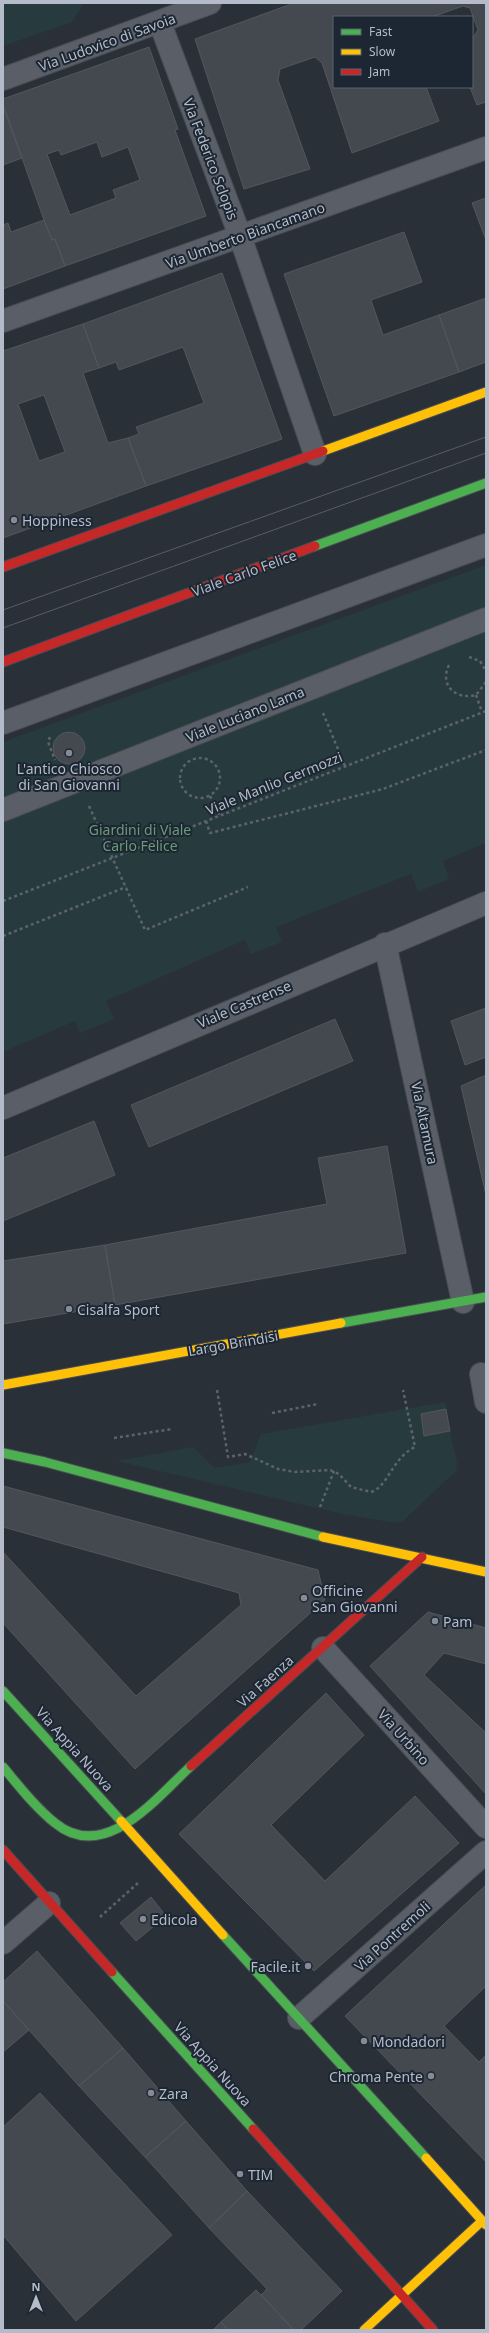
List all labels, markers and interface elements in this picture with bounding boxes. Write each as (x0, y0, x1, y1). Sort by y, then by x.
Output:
street label: Via Ludovico di Savoia (36, 8, 178, 76)
legend (333, 16, 473, 88)
text: Fast (369, 23, 393, 40)
text: Slow (369, 43, 396, 60)
text: Jam (368, 63, 390, 80)
street label: Via Federico Sclopis (179, 95, 243, 223)
street label: Via Umberto Biancamano (163, 197, 327, 273)
place label: Hoppiness (22, 511, 92, 530)
marker: Hoppiness (9, 515, 19, 525)
street label: Viale Carlo Felice (189, 545, 299, 601)
street label: Viale Luciano Lama (183, 682, 307, 746)
street label: Viale Manlio Germozzi (203, 747, 345, 819)
marker: L'antico Chiosco di San Giovanni (64, 748, 74, 758)
place label: L'antico Chiosco di San Giovanni (17, 759, 121, 794)
park label: Giardini di Viale Carlo Felice (89, 820, 191, 855)
street label: Viale Castrense (194, 976, 294, 1032)
street label: Via Altamura (407, 1080, 443, 1166)
place label: Cisalfa Sport (77, 1300, 160, 1319)
marker: Cisalfa Sport (64, 1304, 74, 1314)
street label: Largo Brindisi (186, 1326, 280, 1360)
place label: Officine San Giovanni (312, 1581, 398, 1616)
marker: Officine San Giovanni (299, 1593, 309, 1603)
place label: Pam (443, 1612, 472, 1631)
marker: Pam (430, 1616, 440, 1626)
street label: Via Faenza (233, 1651, 297, 1711)
street label: Via Appia Nuova (32, 1703, 118, 1795)
street label: Via Urbino (374, 1705, 434, 1769)
street label: Via Pontremoli (350, 1897, 434, 1975)
place label: Edicola (151, 1910, 198, 1929)
marker: Edicola (138, 1914, 148, 1924)
place label: Facile.it (251, 1957, 300, 1976)
marker: Facile.it (303, 1961, 313, 1971)
street label: Via Appia Nuova (170, 2018, 256, 2110)
place label: Mondadori (372, 2032, 445, 2051)
marker: Mondadori (359, 2036, 369, 2046)
place label: Chroma Pente (329, 2067, 423, 2086)
marker: Chroma Pente (426, 2071, 436, 2081)
place label: Zara (159, 2084, 188, 2103)
marker: Zara (146, 2088, 156, 2098)
place label: TIM (248, 2165, 273, 2184)
marker: TIM (235, 2169, 245, 2179)
north arrow (16, 2277, 56, 2317)
text: N (32, 2279, 40, 2294)

